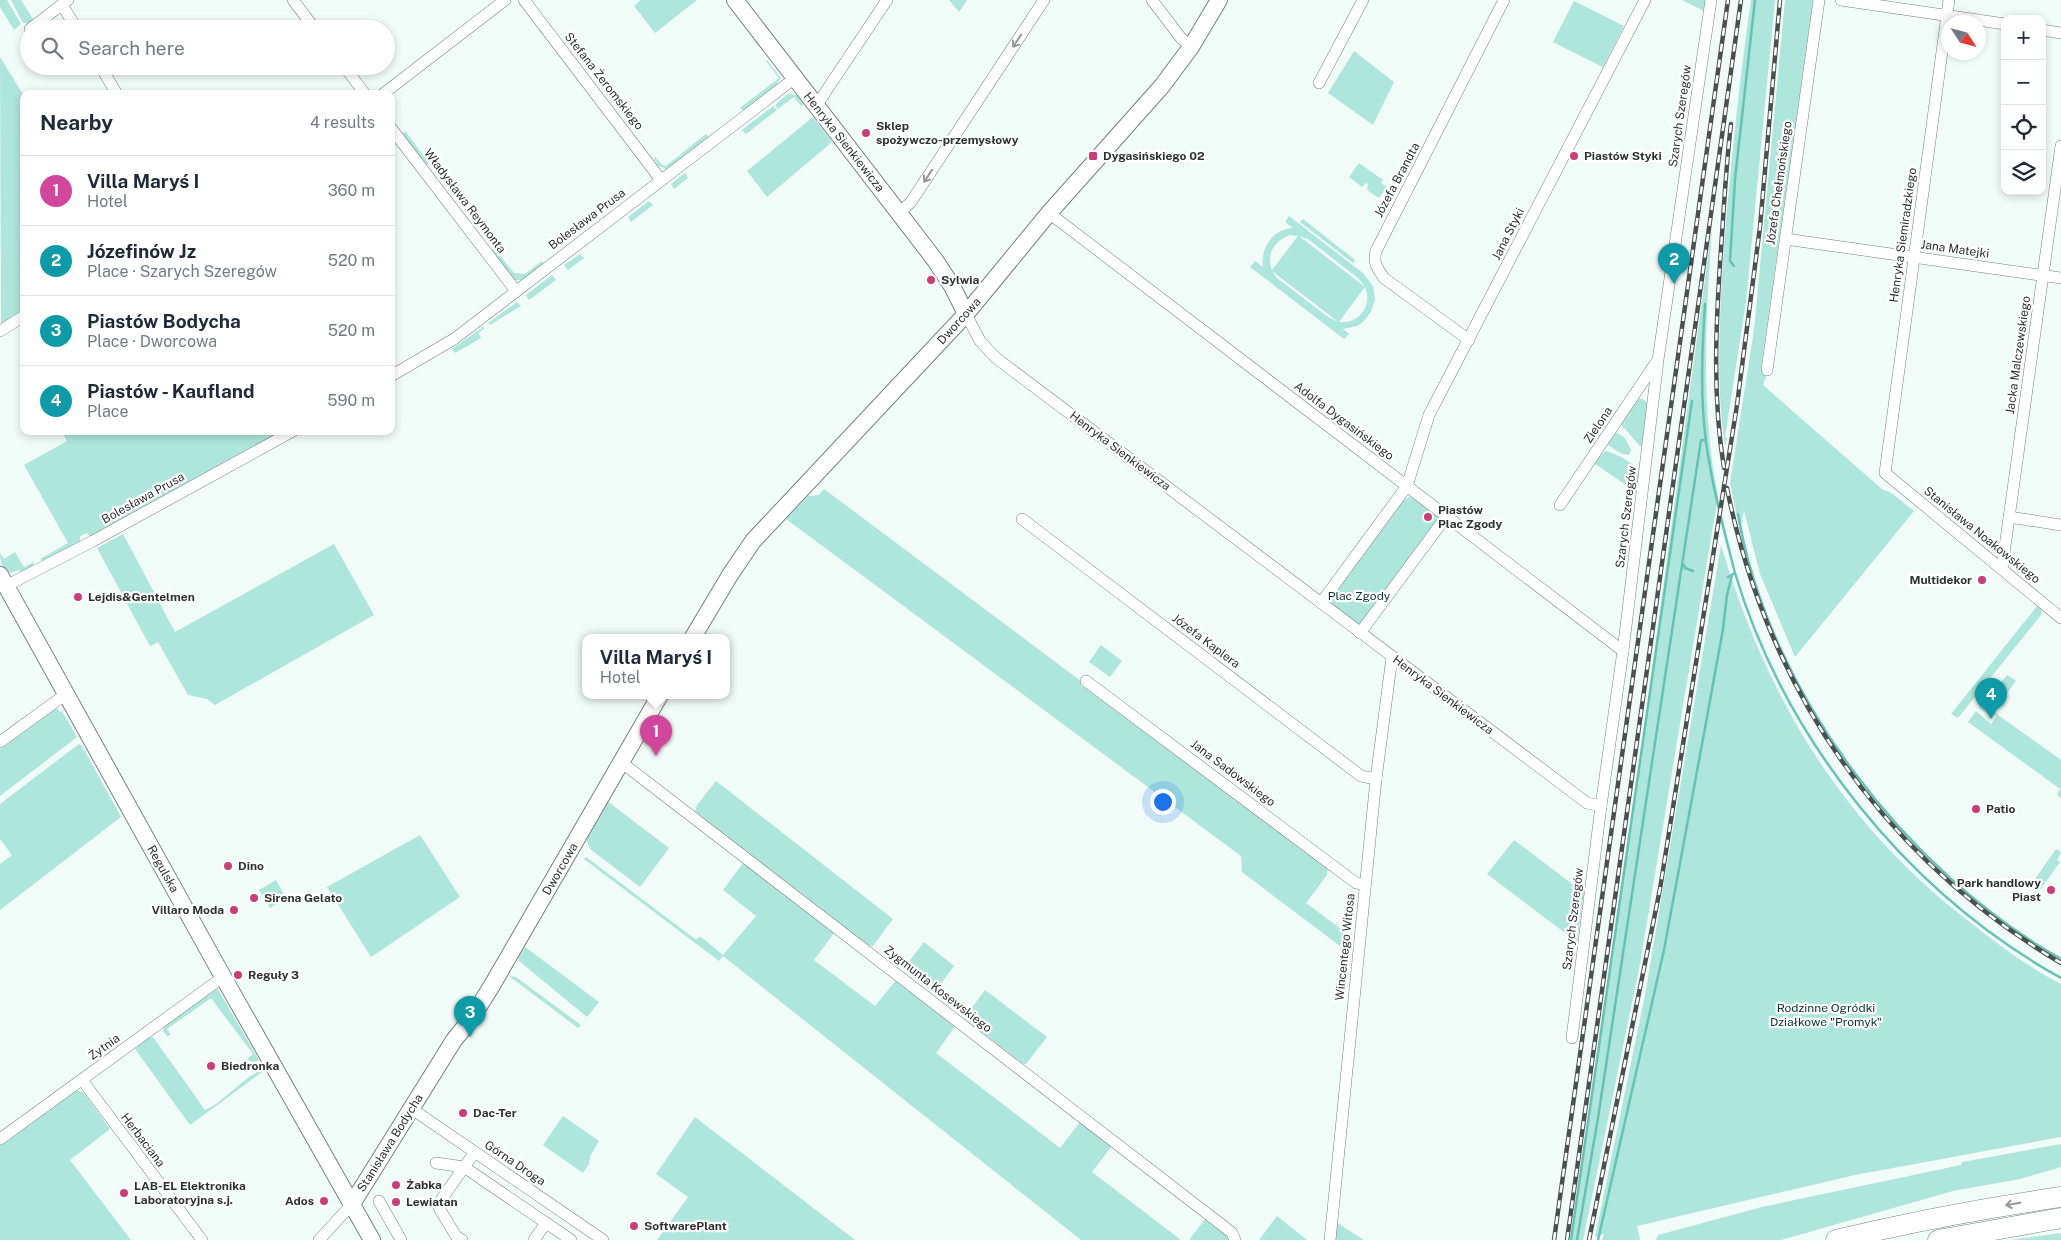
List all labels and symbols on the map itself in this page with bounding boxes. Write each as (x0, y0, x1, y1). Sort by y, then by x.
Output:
north arrow (1941, 15, 1986, 60)
street label: Stefana Żeromskiego (562, 30, 646, 132)
one-way arrow (1012, 33, 1022, 47)
street label: Szarych Szeregów (1666, 63, 1694, 168)
street label: Henryka Sienkiewicza (801, 89, 887, 195)
place label: Sklep spożywczo-przemysłowy (876, 119, 1019, 147)
street label: Józefa Chełmońskiego (1763, 120, 1795, 246)
marker: Sklep spożywczo-przemysłowy (860, 127, 872, 139)
street label: Józefa Brandta (1371, 140, 1423, 220)
street label: Władysława Reymonta (421, 146, 509, 256)
place label: Dygasińskiego 02 (1103, 149, 1205, 163)
place label: Piastów Styki (1584, 149, 1662, 163)
marker: Dygasińskiego 02 (1087, 150, 1099, 162)
marker: Piastów Styki (1568, 150, 1580, 162)
street label: Henryka Siemiradzkiego (1887, 166, 1919, 303)
one-way arrow (922, 169, 933, 183)
street label: Bolesława Prusa (546, 186, 628, 252)
street label: Jana Styki (1489, 206, 1527, 262)
street label: Jana Matejki (1920, 237, 1990, 261)
pin: 2 (1658, 243, 1690, 284)
place label: Sylwia (941, 273, 979, 287)
marker: Sylwia (925, 274, 937, 286)
street label: Dworcowa (934, 295, 984, 347)
street label: Jacka Malczewskiego (2003, 295, 2033, 415)
street label: Adolfa Dygasińskiego (1291, 379, 1397, 463)
street label: Zielona (1581, 404, 1615, 446)
street label: Henryka Sienkiewicza (1067, 409, 1173, 493)
street label: Szarych Szeregów (1613, 464, 1639, 569)
street label: Bolesława Prusa (99, 469, 187, 527)
street label: Stanisława Noakowskiego (1921, 484, 2043, 586)
place label: Piastów Plac Zgody (1438, 503, 1502, 531)
marker: Piastów Plac Zgody (1422, 511, 1434, 523)
place label: Multidekor (1909, 573, 1972, 587)
marker: Multidekor (1976, 574, 1988, 586)
park label: Plac Zgody (1328, 589, 1391, 603)
place label: Lejdis&Gentelmen (88, 590, 195, 604)
marker: Lejdis&Gentelmen (72, 591, 84, 603)
street label: Józefa Kaplera (1169, 611, 1243, 671)
street label: Henryka Sienkiewicza (1390, 653, 1496, 737)
pin: 4 (1975, 678, 2007, 719)
pin: 1 (640, 715, 672, 756)
street label: Jana Sadowskiego (1188, 737, 1278, 809)
your location (1150, 789, 1176, 815)
place label: Patio (1986, 802, 2015, 816)
marker: Patio (1970, 803, 1982, 815)
street label: Dworcowa (539, 840, 581, 898)
street label: Regulska (144, 843, 182, 895)
place label: Dino (238, 859, 264, 873)
marker: Dino (222, 860, 234, 872)
street label: Szarych Szeregów (1560, 866, 1586, 971)
place label: Park handlowy Piast (1957, 876, 2041, 904)
marker: Park handlowy Piast (2045, 884, 2057, 896)
place label: Sirena Gelato (264, 891, 342, 905)
marker: Sirena Gelato (248, 892, 260, 904)
street label: Wincentego Witosa (1332, 893, 1358, 1001)
place label: Villaro Moda (152, 903, 224, 917)
marker: Villaro Moda (228, 904, 240, 916)
street label: Zygmunta Kosewskiego (881, 943, 995, 1035)
place label: Reguły 3 (248, 968, 299, 982)
marker: Reguły 3 (232, 969, 244, 981)
pin: 3 (454, 996, 486, 1037)
park label: Rodzinne Ogródki Działkowe "Promyk" (1770, 1001, 1882, 1029)
street label: Żytnia (86, 1031, 122, 1063)
place label: Biedronka (221, 1059, 279, 1073)
marker: Biedronka (205, 1060, 217, 1072)
street label: Stanisława Bodycha (354, 1092, 426, 1194)
place label: Dac-Ter (473, 1106, 517, 1120)
marker: Dac-Ter (457, 1107, 469, 1119)
street label: Herbaciana (118, 1110, 168, 1170)
street label: Górna Droga (482, 1138, 548, 1188)
place label: Żabka (406, 1178, 442, 1192)
place label: LAB-EL Elektronika Laboratoryjna s.j. (134, 1179, 246, 1207)
marker: Żabka (390, 1179, 402, 1191)
marker: LAB-EL Elektronika Laboratoryjna s.j. (118, 1187, 130, 1199)
place label: Ados (285, 1194, 314, 1208)
marker: Ados (318, 1195, 330, 1207)
place label: Lewiatan (406, 1195, 458, 1209)
marker: Lewiatan (390, 1196, 402, 1208)
one-way arrow (2005, 1199, 2021, 1209)
place label: SoftwarePlant (644, 1219, 727, 1233)
marker: SoftwarePlant (628, 1220, 640, 1232)

